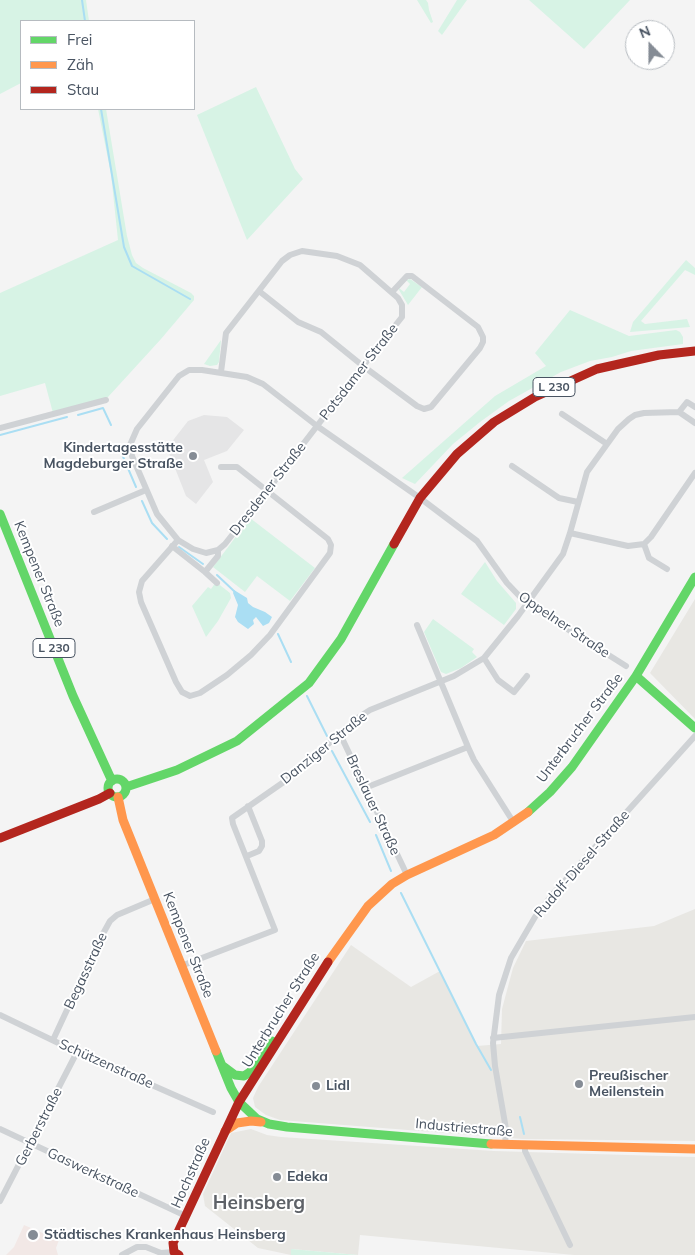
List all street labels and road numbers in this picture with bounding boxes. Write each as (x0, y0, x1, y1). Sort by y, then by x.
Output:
street label: Potsdamer Straße (316, 321, 402, 423)
road number: L 230 (533, 378, 575, 397)
street label: Dresdener Straße (226, 439, 310, 539)
street label: Kempener Straße (10, 519, 68, 629)
street label: Oppelner Straße (515, 588, 613, 662)
road number: L 230 (33, 638, 75, 658)
street label: Unterbrucher Straße (533, 670, 627, 786)
street label: Danziger Straße (278, 708, 370, 788)
street label: Breslauer Straße (342, 752, 404, 858)
street label: Rudolf-Diesel-Straße (531, 807, 633, 921)
street label: Kempener Straße (159, 890, 217, 1000)
street label: Begasstraße (61, 930, 111, 1012)
street label: Unterbrucher Straße (239, 949, 323, 1071)
street label: Schützenstraße (56, 1036, 156, 1092)
street label: Gerberstraße (12, 1085, 66, 1169)
street label: Industriestraße (415, 1115, 513, 1141)
street label: Hochstraße (168, 1135, 214, 1211)
street label: Gaswerkstraße (45, 1144, 141, 1202)

